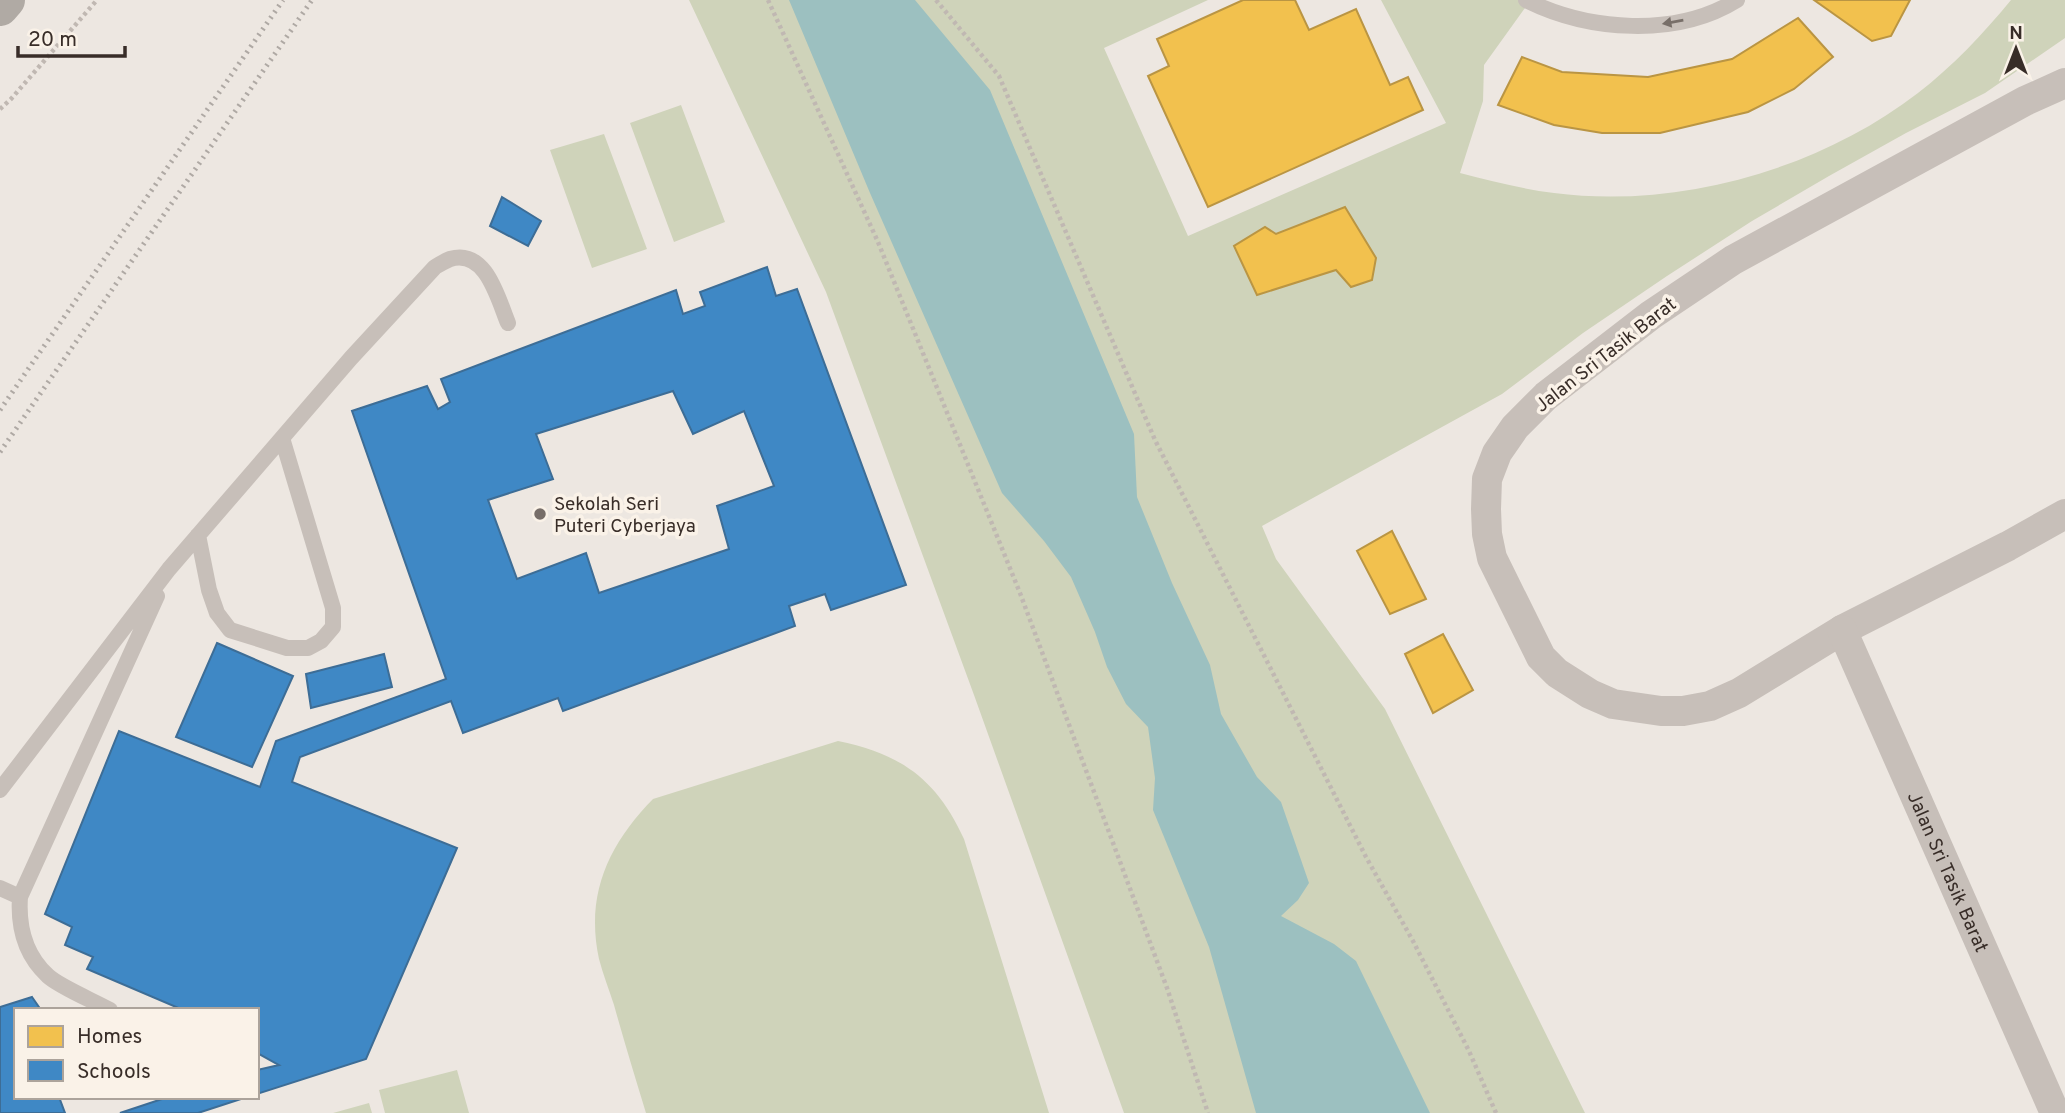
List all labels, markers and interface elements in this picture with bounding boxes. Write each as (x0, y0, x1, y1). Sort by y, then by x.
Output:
scale bar (18, 14, 124, 58)
north arrow (1981, 14, 2051, 84)
one-way arrow (1662, 17, 1684, 28)
text: N (2009, 22, 2023, 46)
text: 20 m (28, 27, 77, 54)
street label: Jalan Sri Tasik Barat (1531, 293, 1682, 418)
place label: Sekolah Seri Puteri Cyberjaya (554, 493, 696, 539)
marker: Sekolah Seri Puteri Cyberjaya (532, 506, 548, 522)
street label: Jalan Sri Tasik Barat (1901, 788, 1993, 956)
legend (14, 1008, 259, 1099)
text: Homes (77, 1024, 142, 1051)
text: Schools (77, 1059, 151, 1086)

